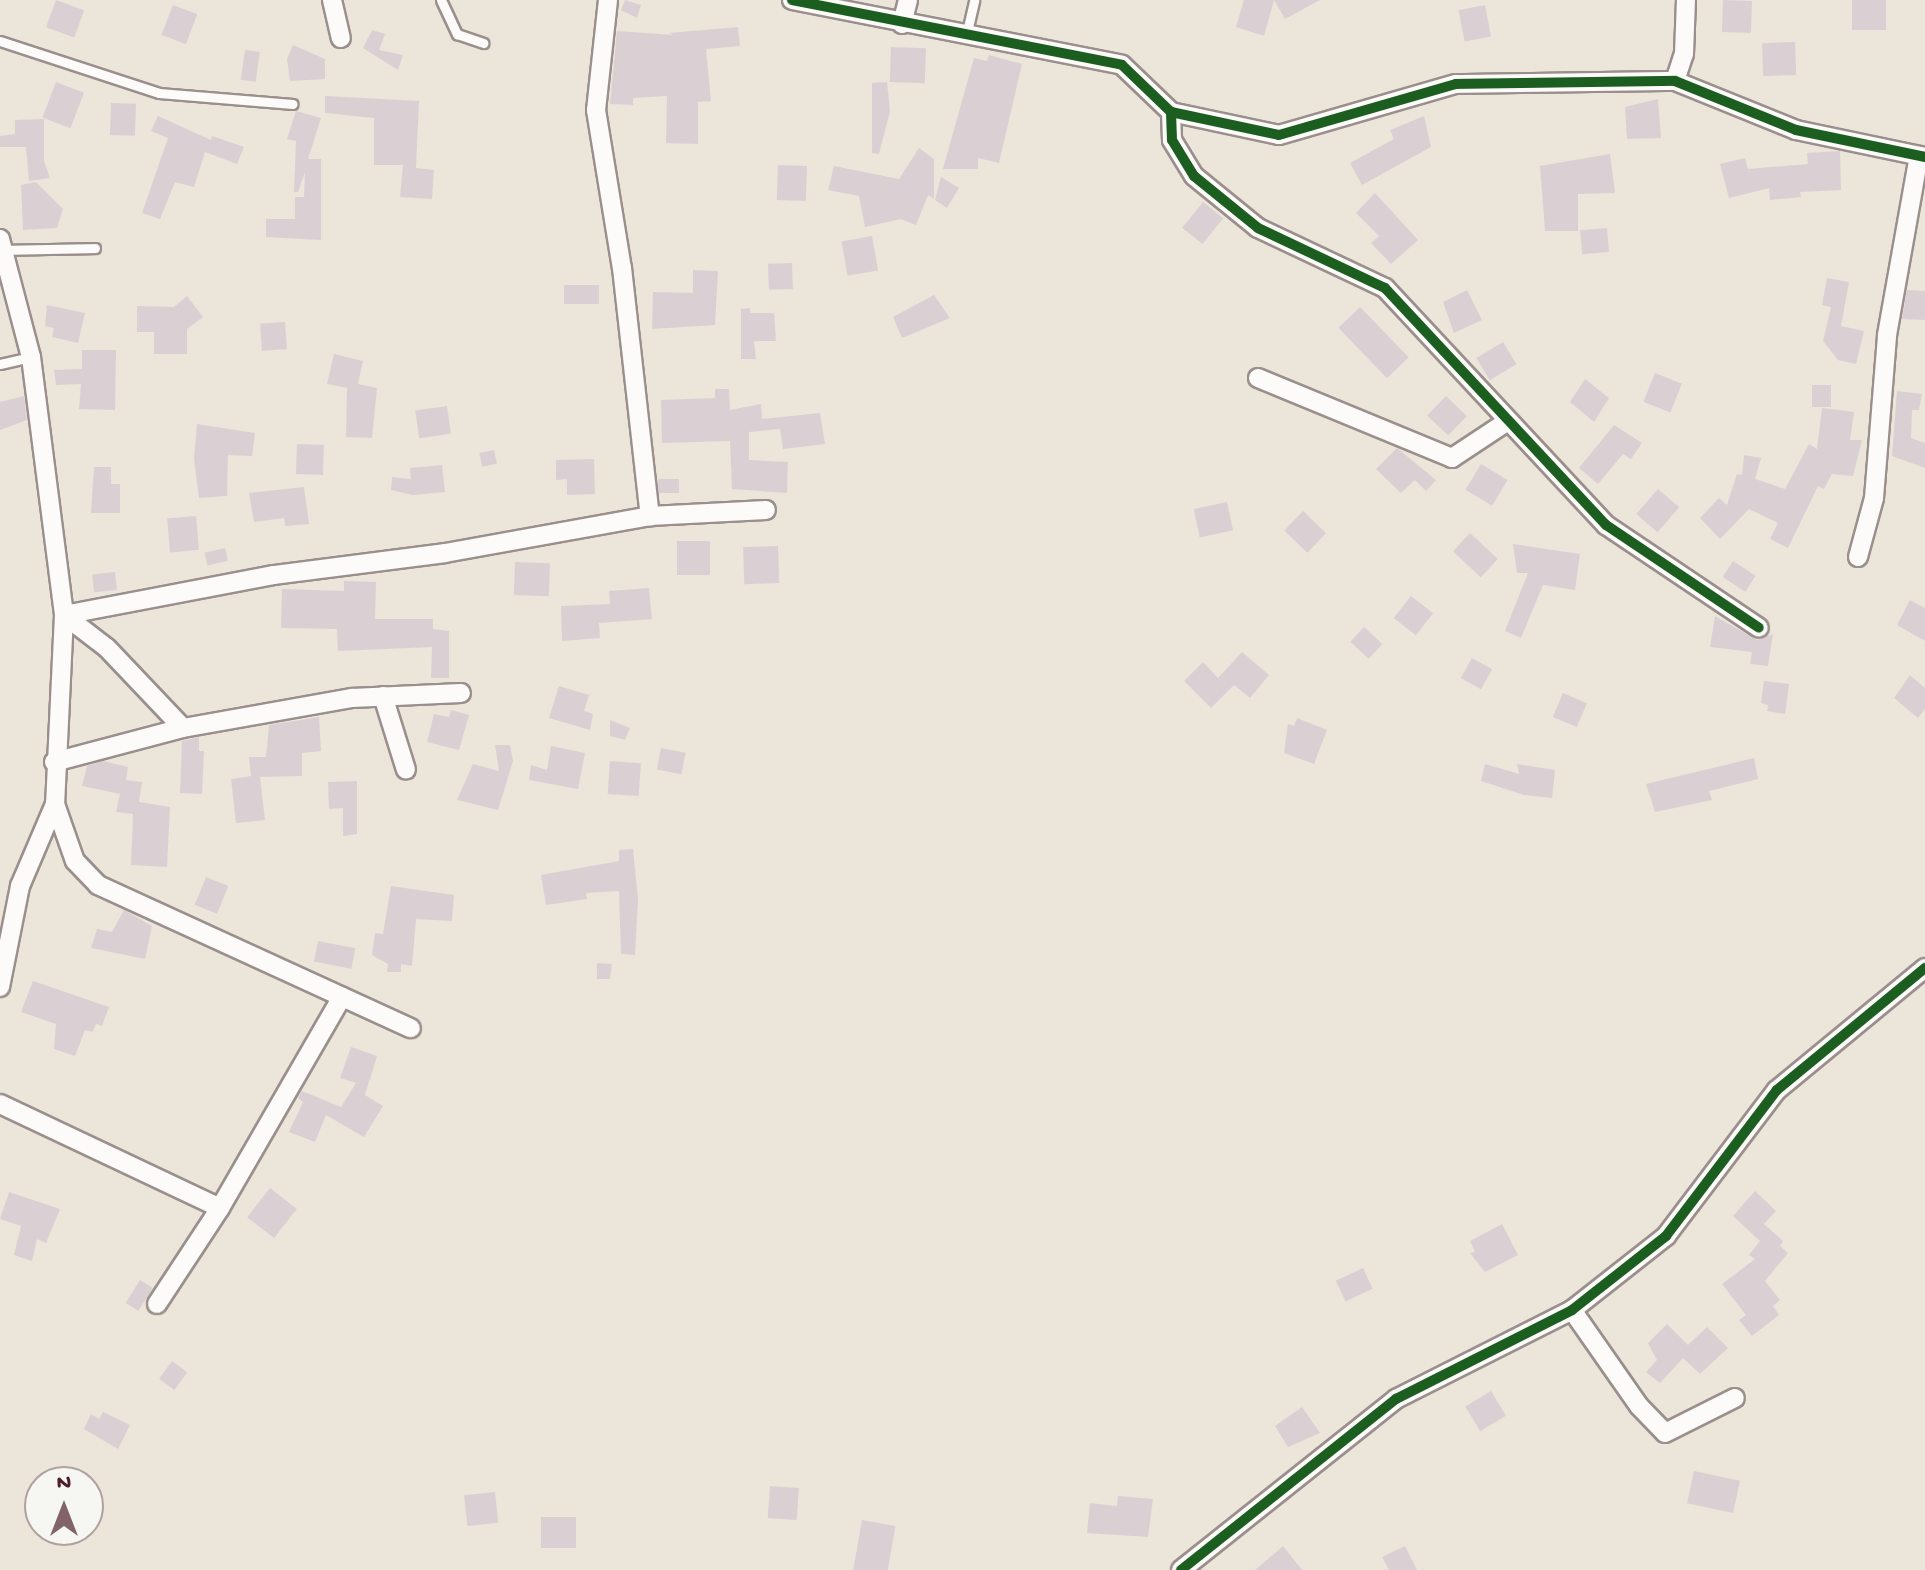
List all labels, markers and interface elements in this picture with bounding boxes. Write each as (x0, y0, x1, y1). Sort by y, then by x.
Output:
north arrow (24, 1466, 104, 1546)
text: N (57, 1471, 71, 1497)

